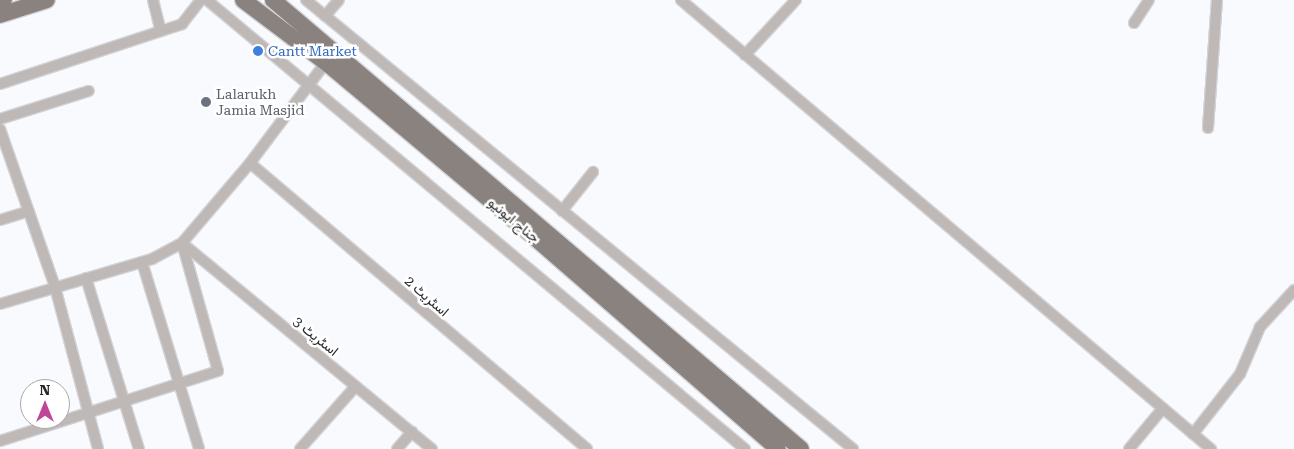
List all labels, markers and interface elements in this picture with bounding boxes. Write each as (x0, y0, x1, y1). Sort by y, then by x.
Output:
place label: Cantt Market (268, 43, 357, 59)
marker: Cantt Market (252, 45, 264, 57)
place label: Lalarukh Jamia Masjid (216, 86, 305, 118)
marker: Lalarukh Jamia Masjid (200, 96, 212, 108)
street label: جناح ایونیو (485, 194, 543, 246)
street label: اسٹریٹ 2 (401, 272, 453, 320)
street label: اسٹریٹ 3 (290, 313, 342, 359)
north arrow (20, 379, 70, 429)
text: N (40, 382, 50, 398)

